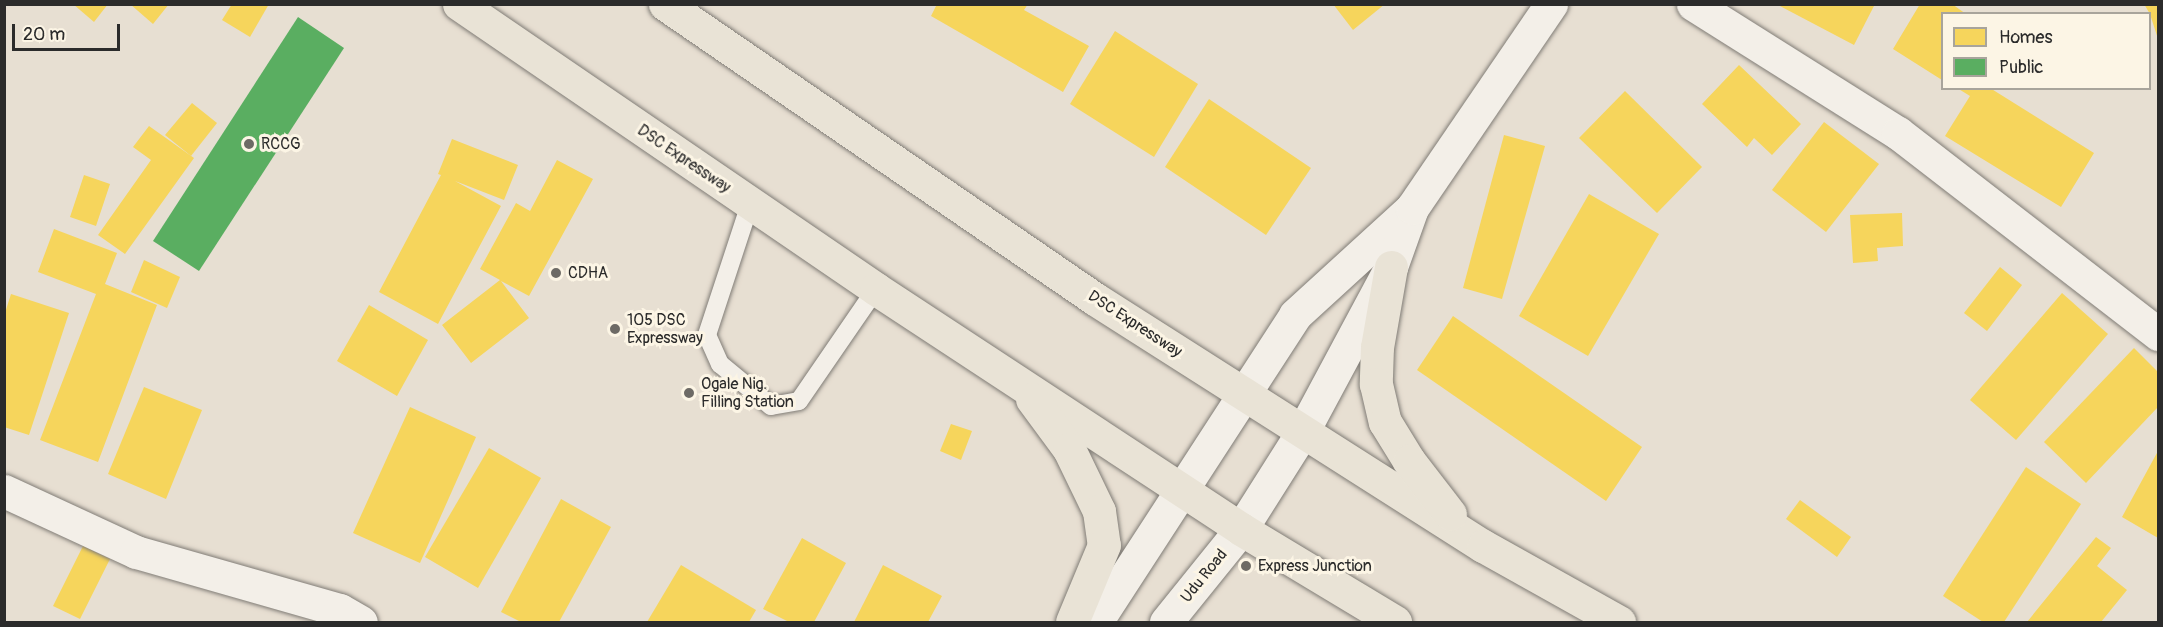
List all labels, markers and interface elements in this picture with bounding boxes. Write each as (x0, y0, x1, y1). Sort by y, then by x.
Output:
scale bar (15, 12, 123, 50)
legend (1941, 12, 2151, 90)
text: 20 m (23, 23, 65, 46)
text: Homes (1999, 26, 2052, 49)
text: Public (1999, 56, 2043, 79)
street label: DSC Expressway (634, 121, 734, 197)
place label: RCCG (261, 134, 301, 154)
marker: RCCG (242, 137, 256, 151)
place label: CDHA (568, 263, 608, 283)
marker: CDHA (549, 266, 563, 280)
street label: DSC Expressway (1084, 286, 1186, 362)
place label: 105 DSC Expressway (627, 310, 703, 348)
marker: 105 DSC Expressway (608, 322, 622, 336)
place label: Ogale Nig. Filling Station (701, 374, 794, 412)
marker: Ogale Nig. Filling Station (682, 386, 696, 400)
street label: Udu Road (1177, 545, 1231, 607)
place label: Express Junction (1258, 556, 1372, 576)
marker: Express Junction (1239, 559, 1253, 573)

